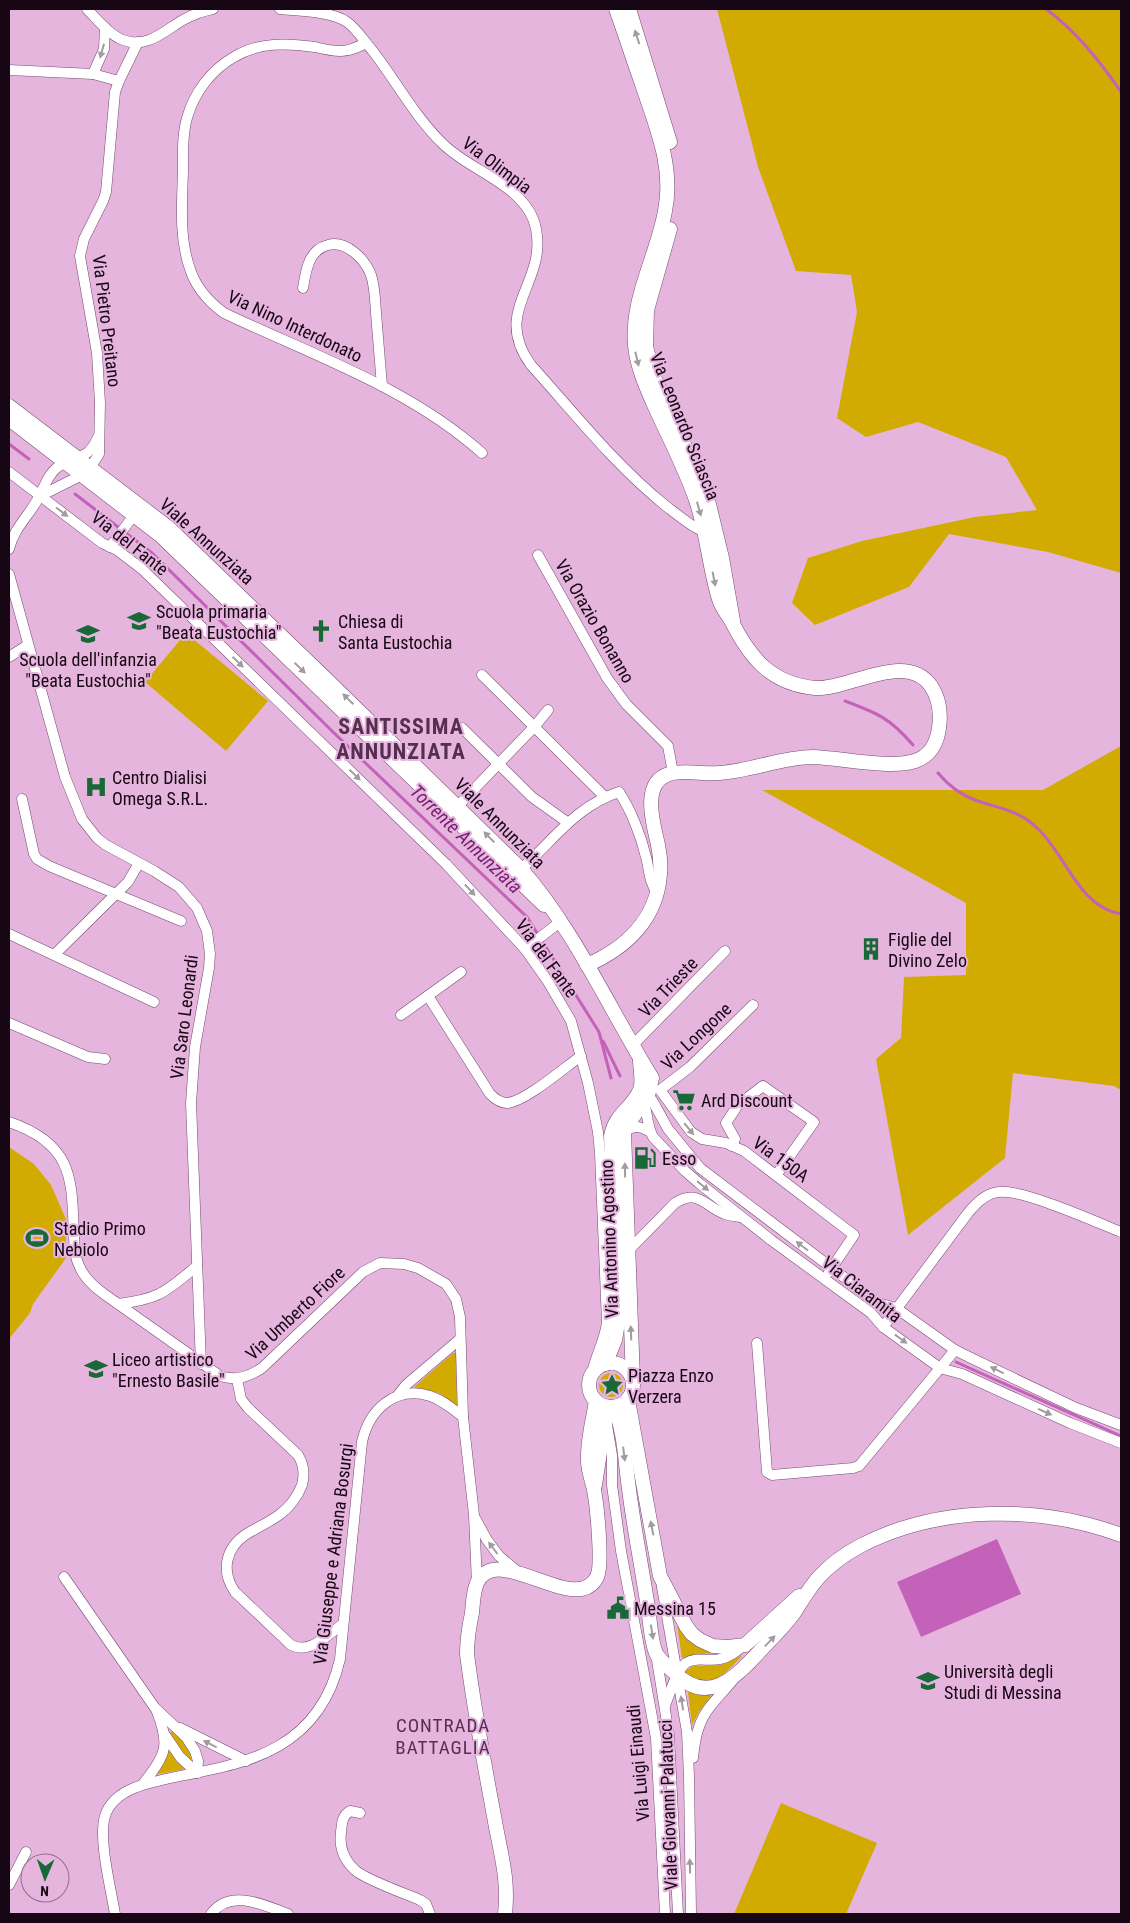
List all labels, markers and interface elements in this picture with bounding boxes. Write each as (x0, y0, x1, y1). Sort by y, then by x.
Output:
one-way arrow (633, 30, 641, 45)
one-way arrow (98, 44, 106, 59)
street label: Via Olimpia (458, 132, 536, 198)
street label: Via Pietro Preitano (88, 254, 126, 388)
street label: Via Nino Interdonato (224, 286, 366, 366)
street label: Via Leonardo Sciascia (646, 349, 724, 503)
one-way arrow (633, 352, 641, 367)
street label: Viale Annunziata (156, 493, 258, 589)
one-way arrow (695, 502, 703, 517)
street label: Via del Fante (87, 506, 173, 580)
one-way arrow (55, 507, 69, 517)
street label: Via Orazio Bonanno (551, 555, 639, 687)
one-way arrow (711, 572, 719, 588)
place label: Scuola primaria "Beata Eustochia" (156, 601, 282, 643)
school or university icon: Scuola primaria "Beata Eustochia" (126, 608, 152, 634)
place label: Chiesa di Santa Eustochia (338, 611, 452, 653)
church icon: Chiesa di Santa Eustochia (308, 618, 334, 644)
school or university icon: Scuola dell'infanzia "Beata Eustochia" (75, 621, 101, 647)
place label: Scuola dell'infanzia "Beata Eustochia" (19, 649, 157, 691)
one-way arrow (232, 656, 244, 668)
one-way arrow (294, 662, 306, 674)
one-way arrow (342, 693, 354, 705)
district label: SANTISSIMA ANNUNZIATA (336, 714, 466, 764)
place label: Centro Dialisi Omega S.R.L. (112, 767, 208, 809)
one-way arrow (349, 769, 361, 781)
street label: Viale Annunziata (450, 773, 550, 873)
hospital icon: Centro Dialisi Omega S.R.L. (83, 774, 109, 800)
water label: Torrente Annunziata (405, 780, 527, 898)
one-way arrow (483, 831, 495, 843)
one-way arrow (464, 883, 476, 895)
street label: Via del Fante (511, 915, 583, 1001)
place label: Figlie del Divino Zelo (888, 929, 967, 971)
building icon: Figlie del Divino Zelo (858, 936, 884, 962)
street label: Via Trieste (634, 953, 702, 1021)
street label: Via Saro Leonardi (166, 954, 202, 1080)
street label: Via Longone (657, 998, 735, 1074)
supermarket icon: Ard Discount (671, 1087, 697, 1113)
place label: Ard Discount (701, 1090, 792, 1111)
one-way arrow (684, 1122, 695, 1135)
street label: Via 150A (749, 1132, 814, 1187)
fuel station icon: Esso (632, 1145, 658, 1171)
place label: Esso (662, 1148, 696, 1169)
street label: Via Antonino Agostino (596, 1159, 622, 1319)
one-way arrow (621, 1162, 629, 1178)
one-way arrow (697, 1181, 710, 1192)
place label: Stadio Primo Nebiolo (54, 1218, 146, 1260)
sports icon: Stadio Primo Nebiolo (24, 1225, 50, 1251)
one-way arrow (796, 1240, 809, 1251)
street label: Via Ciaramita (818, 1251, 906, 1327)
street label: Via Umberto Fiore (241, 1262, 349, 1364)
one-way arrow (627, 1324, 635, 1340)
one-way arrow (894, 1334, 908, 1344)
place label: Liceo artistico "Ernesto Basile" (112, 1349, 225, 1391)
school or university icon: Liceo artistico "Ernesto Basile" (83, 1356, 109, 1382)
place label: Piazza Enzo Verzera (628, 1365, 714, 1407)
one-way arrow (989, 1366, 1004, 1375)
place icon: Piazza Enzo Verzera (599, 1372, 625, 1398)
one-way arrow (1038, 1408, 1052, 1416)
street label: Via Giuseppe e Adriana Bosurgi (309, 1442, 357, 1666)
one-way arrow (620, 1446, 628, 1462)
one-way arrow (647, 1519, 655, 1535)
one-way arrow (487, 1542, 498, 1555)
public building icon: Messina 15 (605, 1595, 631, 1621)
place label: Messina 15 (634, 1598, 716, 1619)
one-way arrow (649, 1624, 657, 1640)
one-way arrow (764, 1635, 776, 1647)
place label: Università degli Studi di Messina (944, 1661, 1062, 1703)
school or university icon: Università degli Studi di Messina (915, 1668, 941, 1694)
one-way arrow (678, 1695, 686, 1711)
street label: Via Luigi Einaudi (622, 1704, 654, 1822)
district label: CONTRADA BATTAGLIA (395, 1714, 491, 1759)
street label: Viale Giovanni Palatucci (655, 1719, 681, 1891)
one-way arrow (202, 1739, 217, 1748)
north arrow (20, 1853, 70, 1903)
one-way arrow (686, 1857, 694, 1873)
text: N (40, 1883, 49, 1899)

